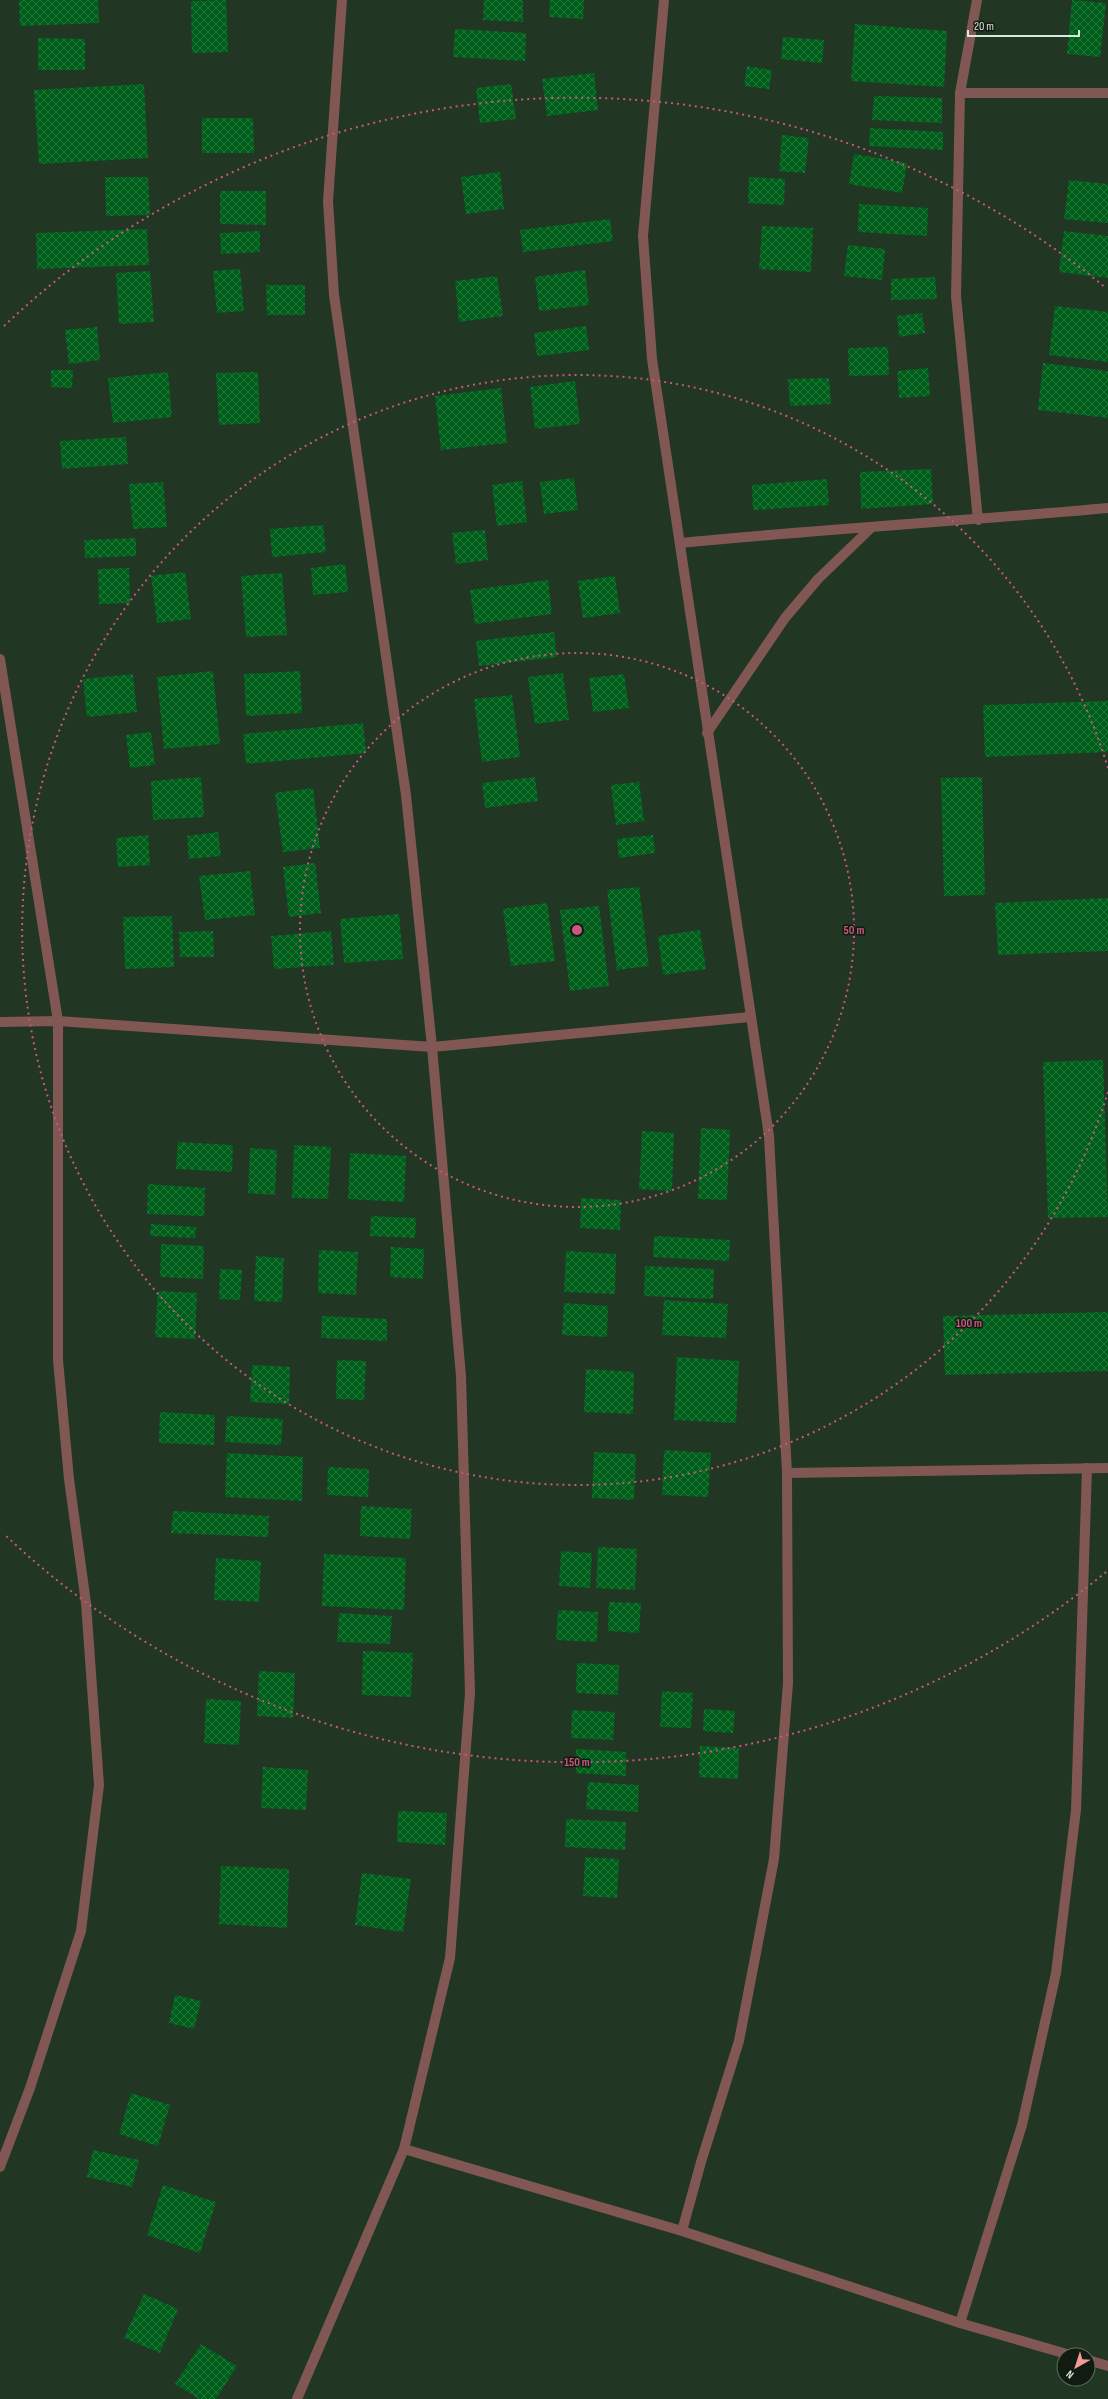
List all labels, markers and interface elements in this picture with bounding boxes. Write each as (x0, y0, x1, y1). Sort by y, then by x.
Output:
scale bar (968, 12, 1079, 38)
text: 20 m (974, 19, 994, 34)
centre of rings (570, 923, 584, 937)
text: 50 m (844, 923, 864, 938)
text: 100 m (956, 1316, 982, 1331)
text: 150 m (564, 1755, 590, 1770)
north arrow (1056, 2347, 1096, 2387)
text: N (1064, 2367, 1076, 2381)

